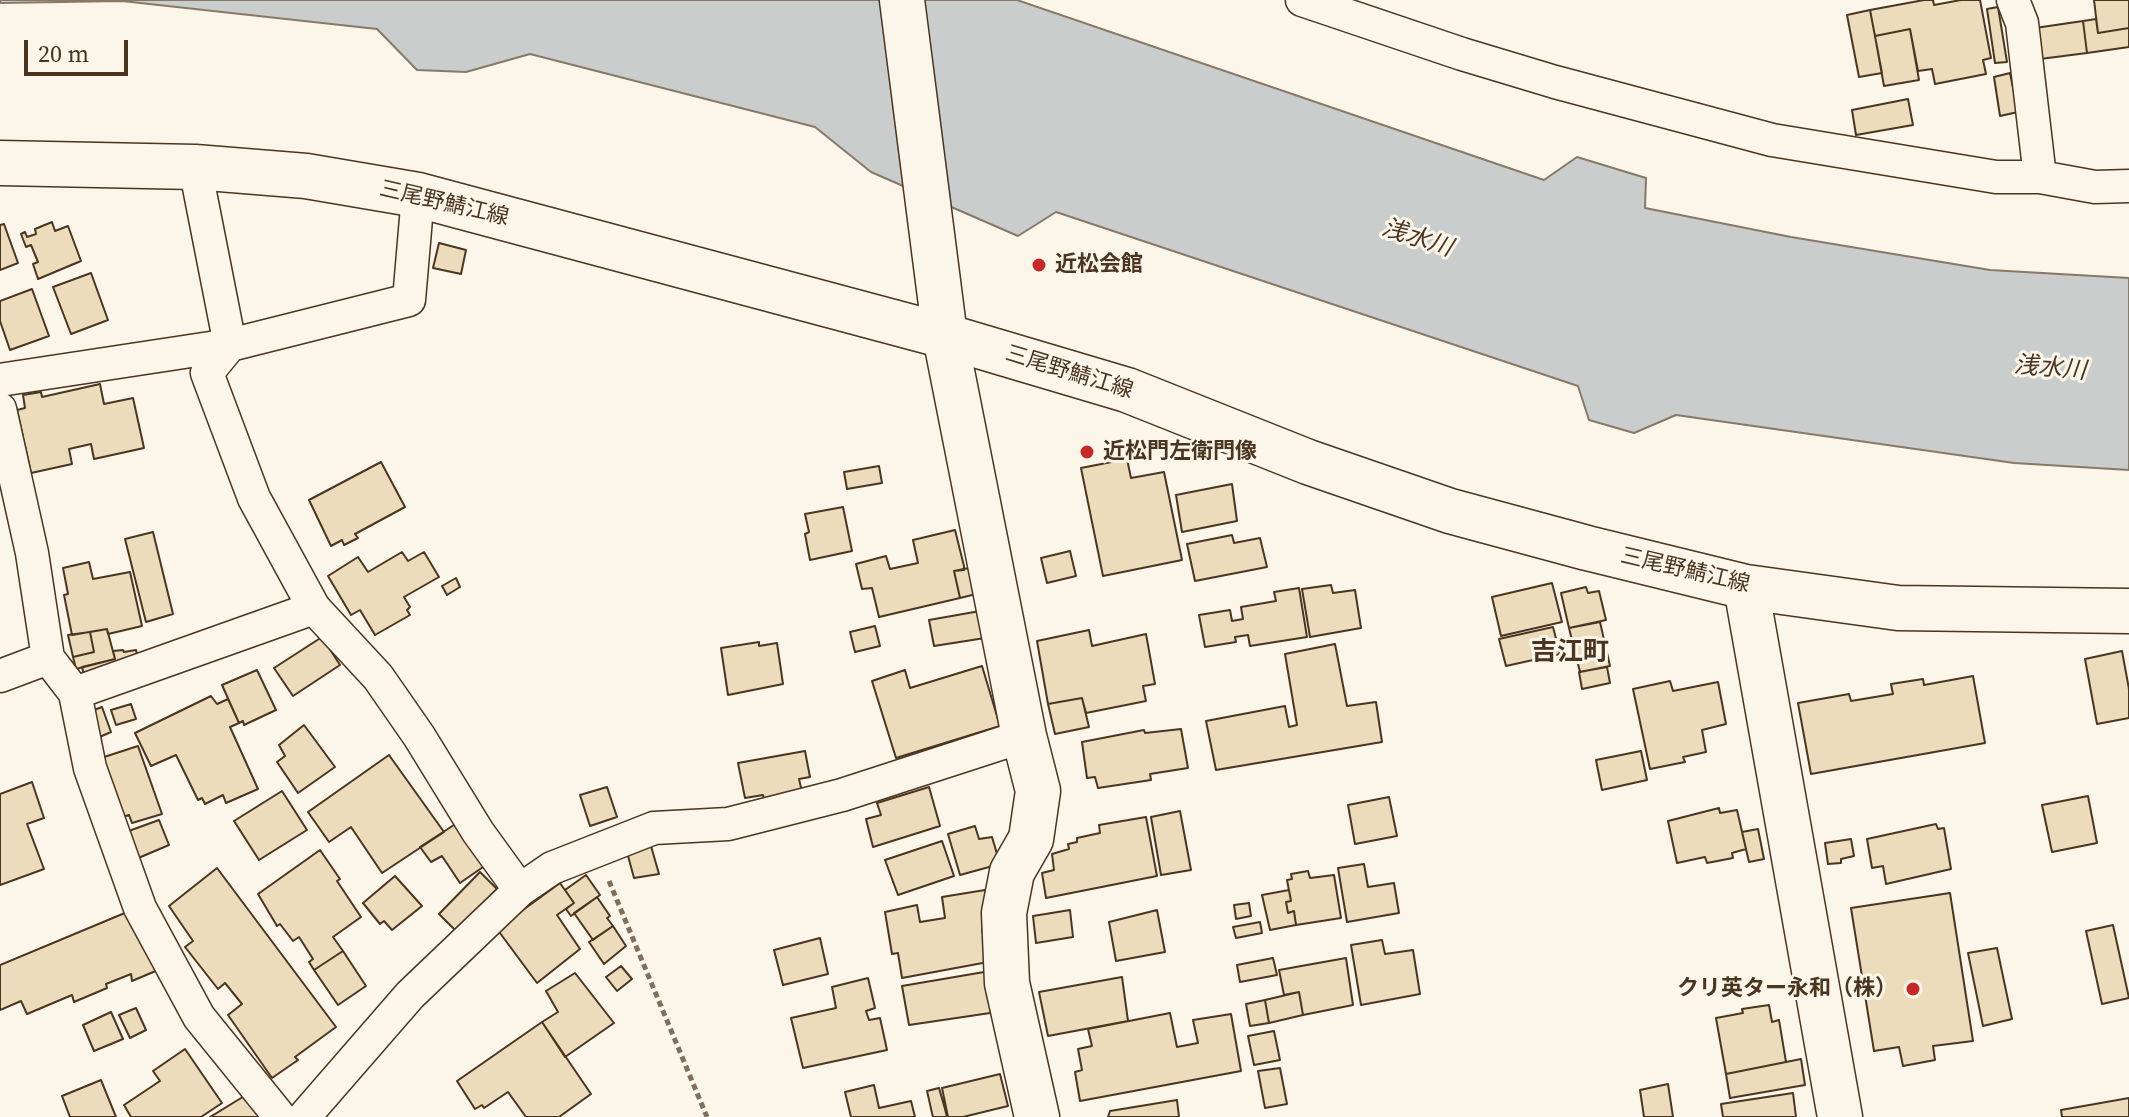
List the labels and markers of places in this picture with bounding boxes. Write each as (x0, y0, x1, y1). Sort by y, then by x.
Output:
place label: 近松会館 (1055, 252, 1143, 278)
marker: 近松会館 (1030, 256, 1048, 274)
place label: 近松門左衛門像 (1103, 439, 1257, 465)
marker: 近松門左衛門像 (1078, 443, 1096, 461)
place label: クリ英ター永和（株） (1677, 976, 1897, 1002)
marker: クリ英ター永和（株） (1904, 980, 1922, 998)

